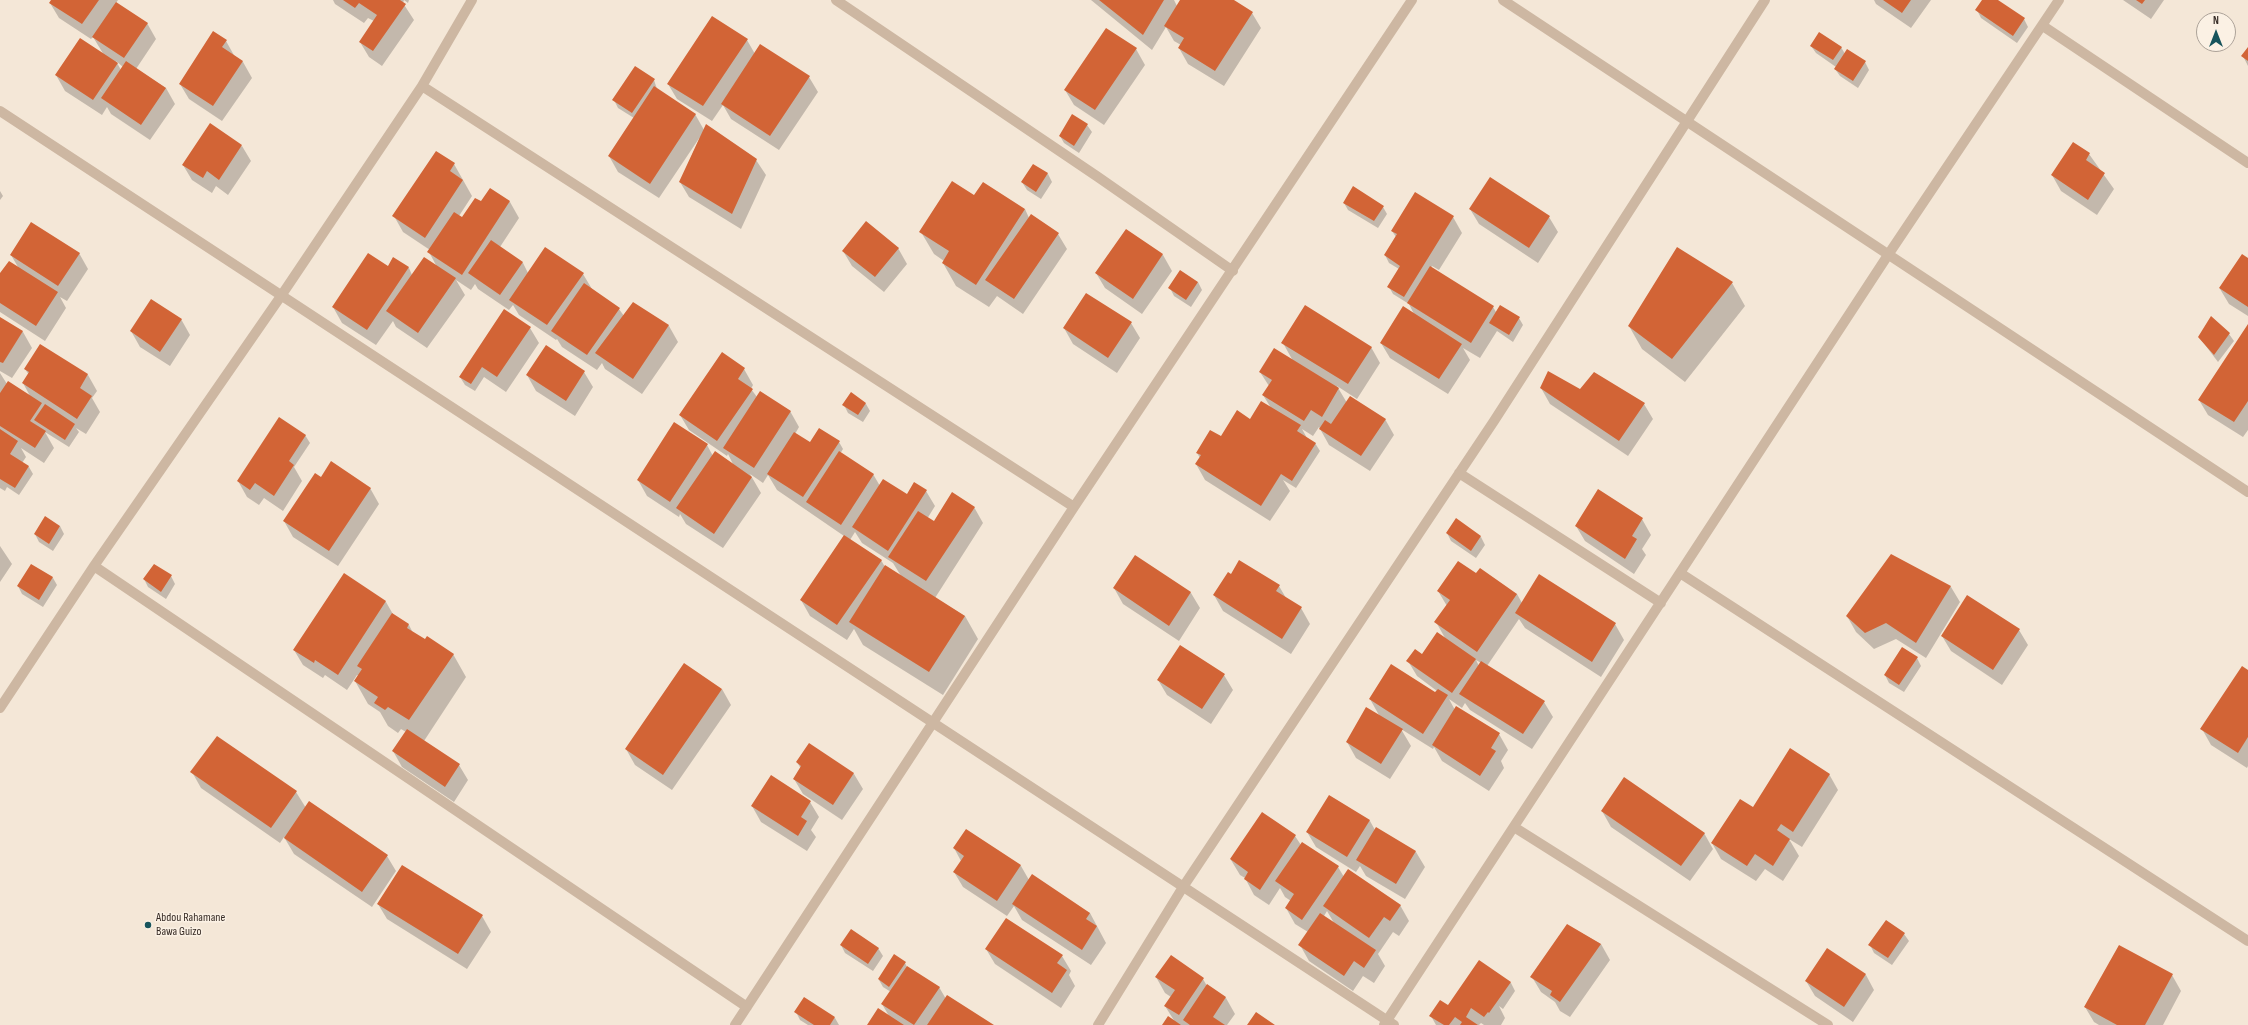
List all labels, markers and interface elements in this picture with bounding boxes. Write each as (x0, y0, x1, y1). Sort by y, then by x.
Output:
north arrow (2196, 12, 2236, 52)
text: N (2213, 14, 2219, 27)
place label: Abdou Rahamane Bawa Guizo (156, 911, 225, 939)
marker: Abdou Rahamane Bawa Guizo (143, 920, 153, 930)

